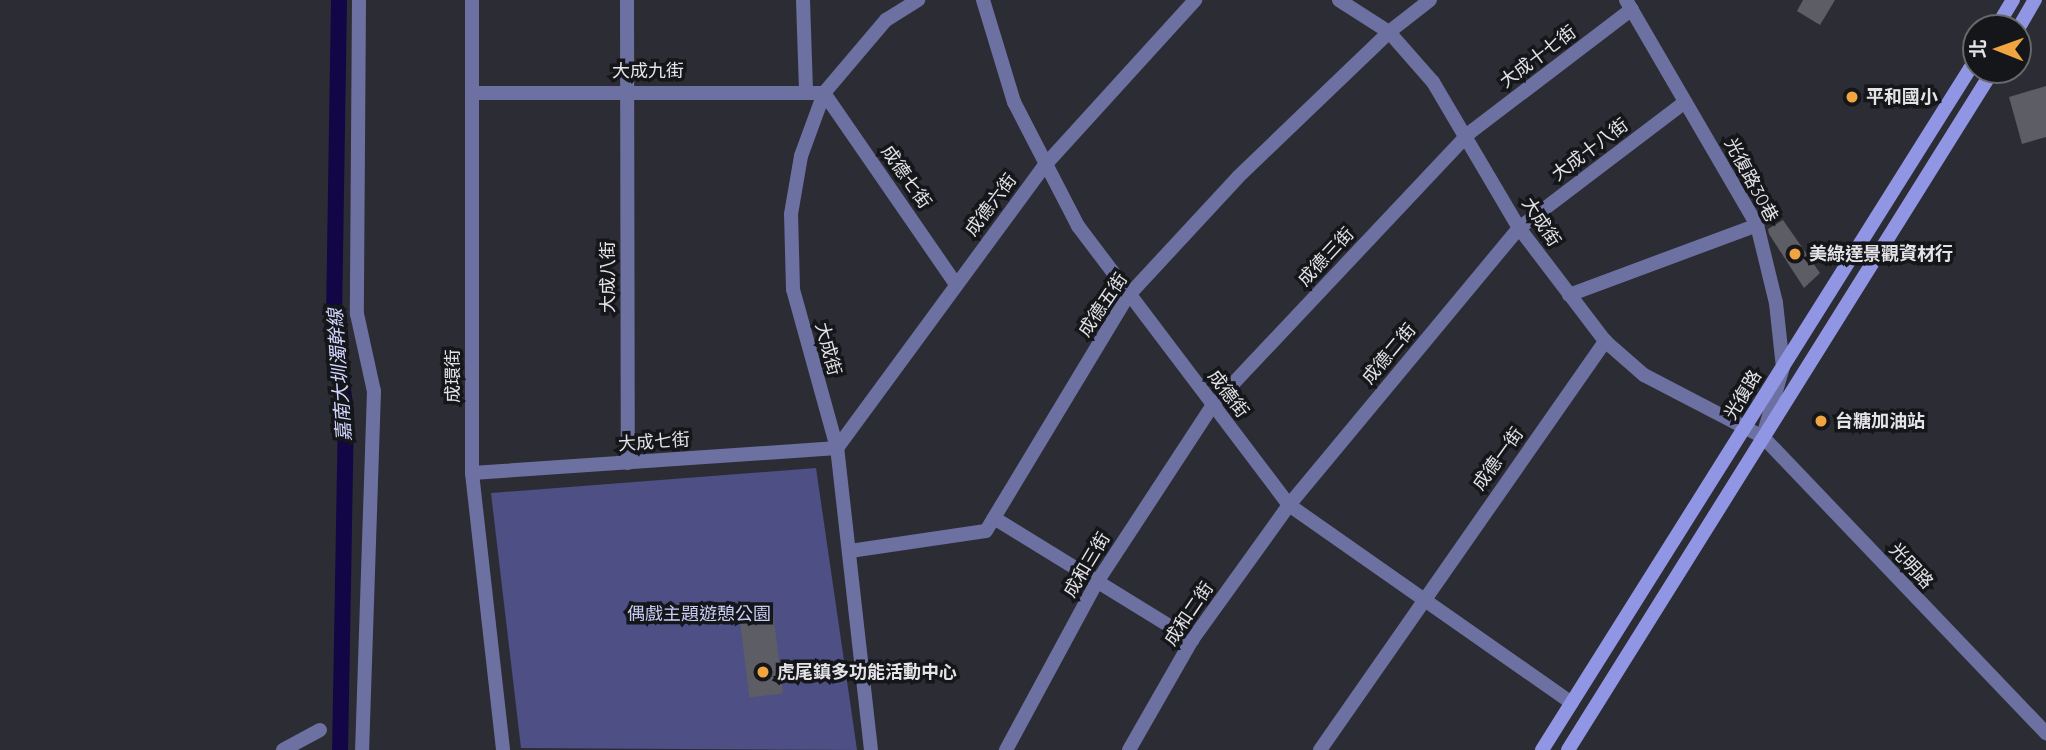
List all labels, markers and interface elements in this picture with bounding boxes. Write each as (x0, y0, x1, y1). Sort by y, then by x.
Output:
north arrow (1962, 14, 2032, 84)
street label: 大成十七街 (1496, 21, 1580, 93)
text: 北 (1966, 39, 1990, 58)
street label: 大成九街 (612, 60, 684, 82)
place label: 平和國小 (1866, 86, 1938, 108)
marker: 平和國小 (1844, 89, 1860, 105)
street label: 大成十八街 (1548, 114, 1632, 186)
street label: 光復路30巷 (1720, 134, 1782, 226)
street label: 成德七街 (877, 141, 935, 213)
street label: 成德六街 (961, 170, 1021, 240)
street label: 大成街 (1517, 193, 1565, 251)
street label: 成德三街 (1294, 223, 1358, 291)
street label: 大成八街 (597, 241, 619, 313)
place label: 美綠達景觀資材行 (1809, 243, 1953, 265)
marker: 美綠達景觀資材行 (1787, 246, 1803, 262)
street label: 成德五街 (1074, 269, 1132, 341)
water label: 嘉南大圳濁幹線 (324, 308, 356, 442)
street label: 成德二街 (1358, 319, 1420, 389)
street label: 大成街 (811, 320, 845, 378)
street label: 成環街 (442, 349, 464, 403)
street label: 成德街 (1203, 366, 1253, 422)
street label: 光復路 (1720, 366, 1766, 424)
place label: 台糖加油站 (1835, 410, 1925, 432)
marker: 台糖加油站 (1813, 413, 1829, 429)
street label: 成德一街 (1468, 424, 1528, 494)
street label: 大成七街 (617, 429, 691, 455)
street label: 成和三街 (1059, 529, 1115, 601)
street label: 光明路 (1885, 539, 1937, 593)
street label: 成和二街 (1160, 578, 1218, 650)
park label: 偶戲主題遊憩公園 (627, 603, 771, 625)
place label: 虎尾鎮多功能活動中心 (777, 661, 957, 683)
marker: 虎尾鎮多功能活動中心 (755, 664, 771, 680)

